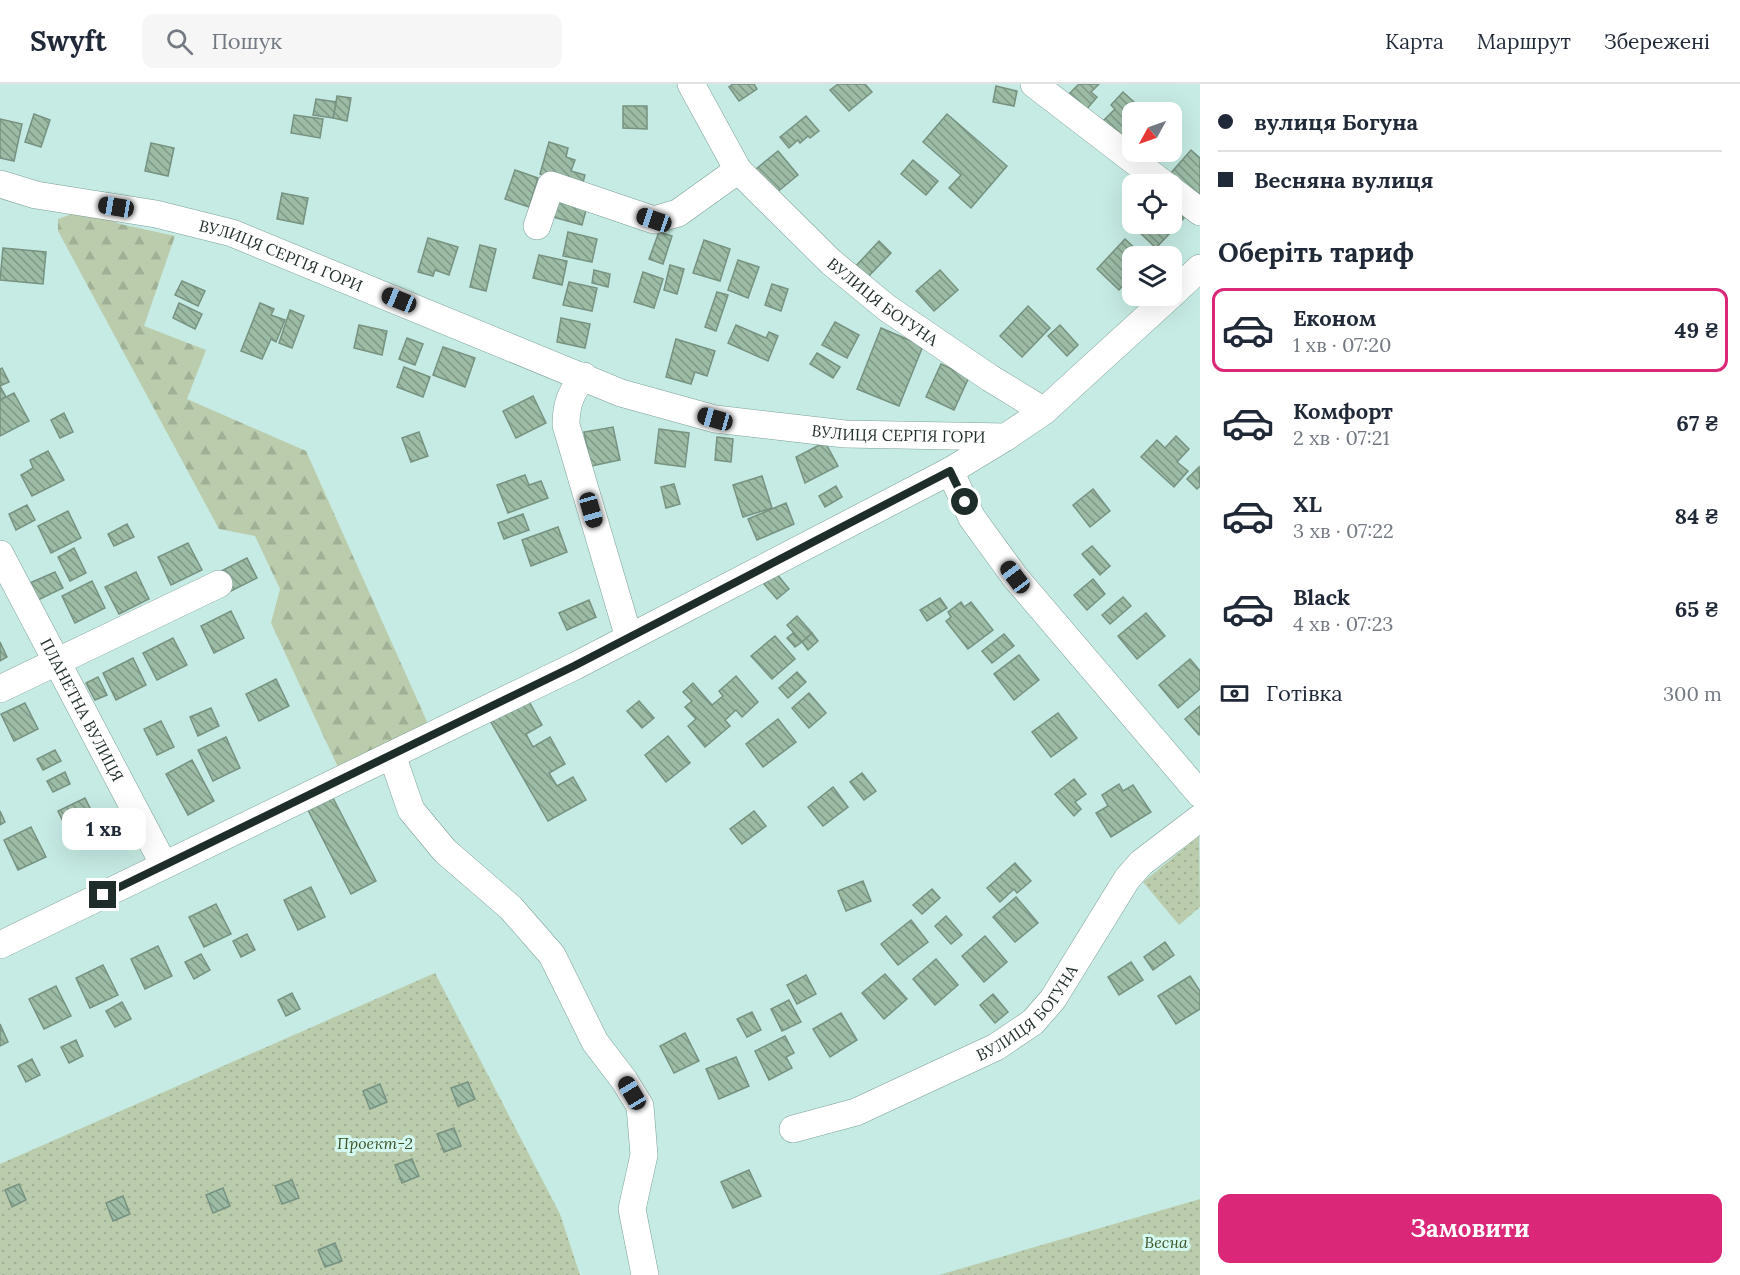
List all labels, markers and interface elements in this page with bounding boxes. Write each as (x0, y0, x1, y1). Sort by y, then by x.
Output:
search box (142, 14, 562, 68)
text: Swyft (30, 23, 106, 59)
icon: search (163, 25, 196, 58)
text: Пошук (211, 27, 282, 55)
text: Карта (1385, 28, 1444, 55)
text: Маршрут (1477, 28, 1571, 55)
text: Збережені (1604, 28, 1710, 55)
north arrow (1122, 102, 1182, 162)
map controls (1122, 102, 1182, 306)
text: вулиця Богуна (1254, 108, 1418, 136)
text: Весняна вулиця (1254, 166, 1434, 194)
button: locate (1122, 174, 1182, 234)
car (97, 195, 135, 219)
car (634, 206, 674, 234)
street label: ВУЛИЦЯ СЕРГІЯ ГОРИ (197, 215, 366, 296)
text: Оберіть тариф (1218, 235, 1414, 269)
button: layers (1122, 246, 1182, 306)
street label: ВУЛИЦЯ БОГУНА (823, 253, 943, 350)
car (379, 285, 419, 315)
icon: car (1221, 303, 1275, 357)
text: Економ (1293, 304, 1376, 332)
text: 49 ₴ (1675, 316, 1719, 344)
text: 1 хв · 07:20 (1293, 332, 1391, 357)
icon: car (1221, 396, 1275, 450)
text: Комфорт (1293, 397, 1393, 425)
car (695, 405, 735, 433)
text: 67 ₴ (1676, 409, 1719, 437)
street label: ВУЛИЦЯ СЕРГІЯ ГОРИ (810, 420, 986, 447)
text: 2 хв · 07:21 (1293, 425, 1390, 450)
route start (951, 488, 978, 515)
icon: car (1221, 489, 1275, 543)
car (577, 490, 605, 530)
text: XL (1293, 490, 1322, 518)
text: 84 ₴ (1675, 502, 1719, 530)
text: 3 хв · 07:22 (1293, 518, 1394, 543)
car (997, 557, 1033, 597)
icon: car (1221, 582, 1275, 636)
text: Black (1293, 583, 1350, 611)
text: 65 ₴ (1675, 595, 1719, 623)
text: 4 хв · 07:23 (1293, 611, 1393, 636)
street label: ПЛАНЕТНА ВУЛИЦЯ (36, 635, 128, 785)
icon: cash (1218, 677, 1251, 710)
text: Готівка (1266, 679, 1343, 707)
text: 300 m (1663, 681, 1722, 706)
callout: 1 хв (61, 808, 145, 850)
text: 1 хв (86, 816, 122, 841)
route end (89, 881, 116, 908)
street label: ВУЛИЦЯ БОГУНА (973, 960, 1082, 1065)
car (615, 1073, 649, 1113)
park label: Проект-2 (337, 1133, 413, 1153)
button: Замовити (1218, 1194, 1722, 1263)
park label: Весна (1144, 1232, 1188, 1252)

